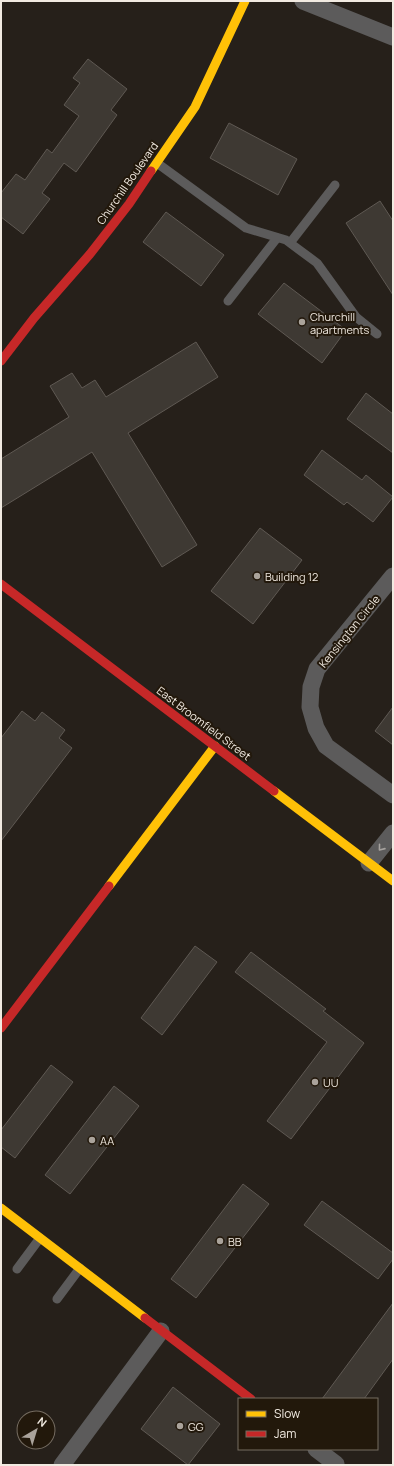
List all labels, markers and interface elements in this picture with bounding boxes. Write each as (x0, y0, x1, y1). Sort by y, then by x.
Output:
street label: Churchill Boulevard (93, 139, 161, 227)
place label: Churchill apartments (310, 309, 370, 337)
marker: Churchill apartments (297, 317, 307, 327)
place label: Building 12 (265, 569, 318, 584)
marker: Building 12 (252, 571, 262, 581)
street label: Kensington Circle (315, 591, 383, 670)
street label: East Broomfield Street (154, 683, 254, 763)
one-way arrow (379, 843, 386, 851)
place label: UU (323, 1075, 338, 1090)
marker: UU (310, 1077, 320, 1087)
place label: AA (100, 1133, 114, 1148)
marker: AA (87, 1135, 97, 1145)
place label: BB (228, 1234, 242, 1249)
marker: BB (215, 1236, 225, 1246)
legend (238, 1398, 378, 1450)
text: Slow (274, 1405, 300, 1422)
north arrow (16, 1410, 56, 1450)
text: N (35, 1413, 50, 1430)
place label: GG (188, 1419, 204, 1434)
marker: GG (175, 1421, 185, 1431)
text: Jam (274, 1425, 296, 1442)

